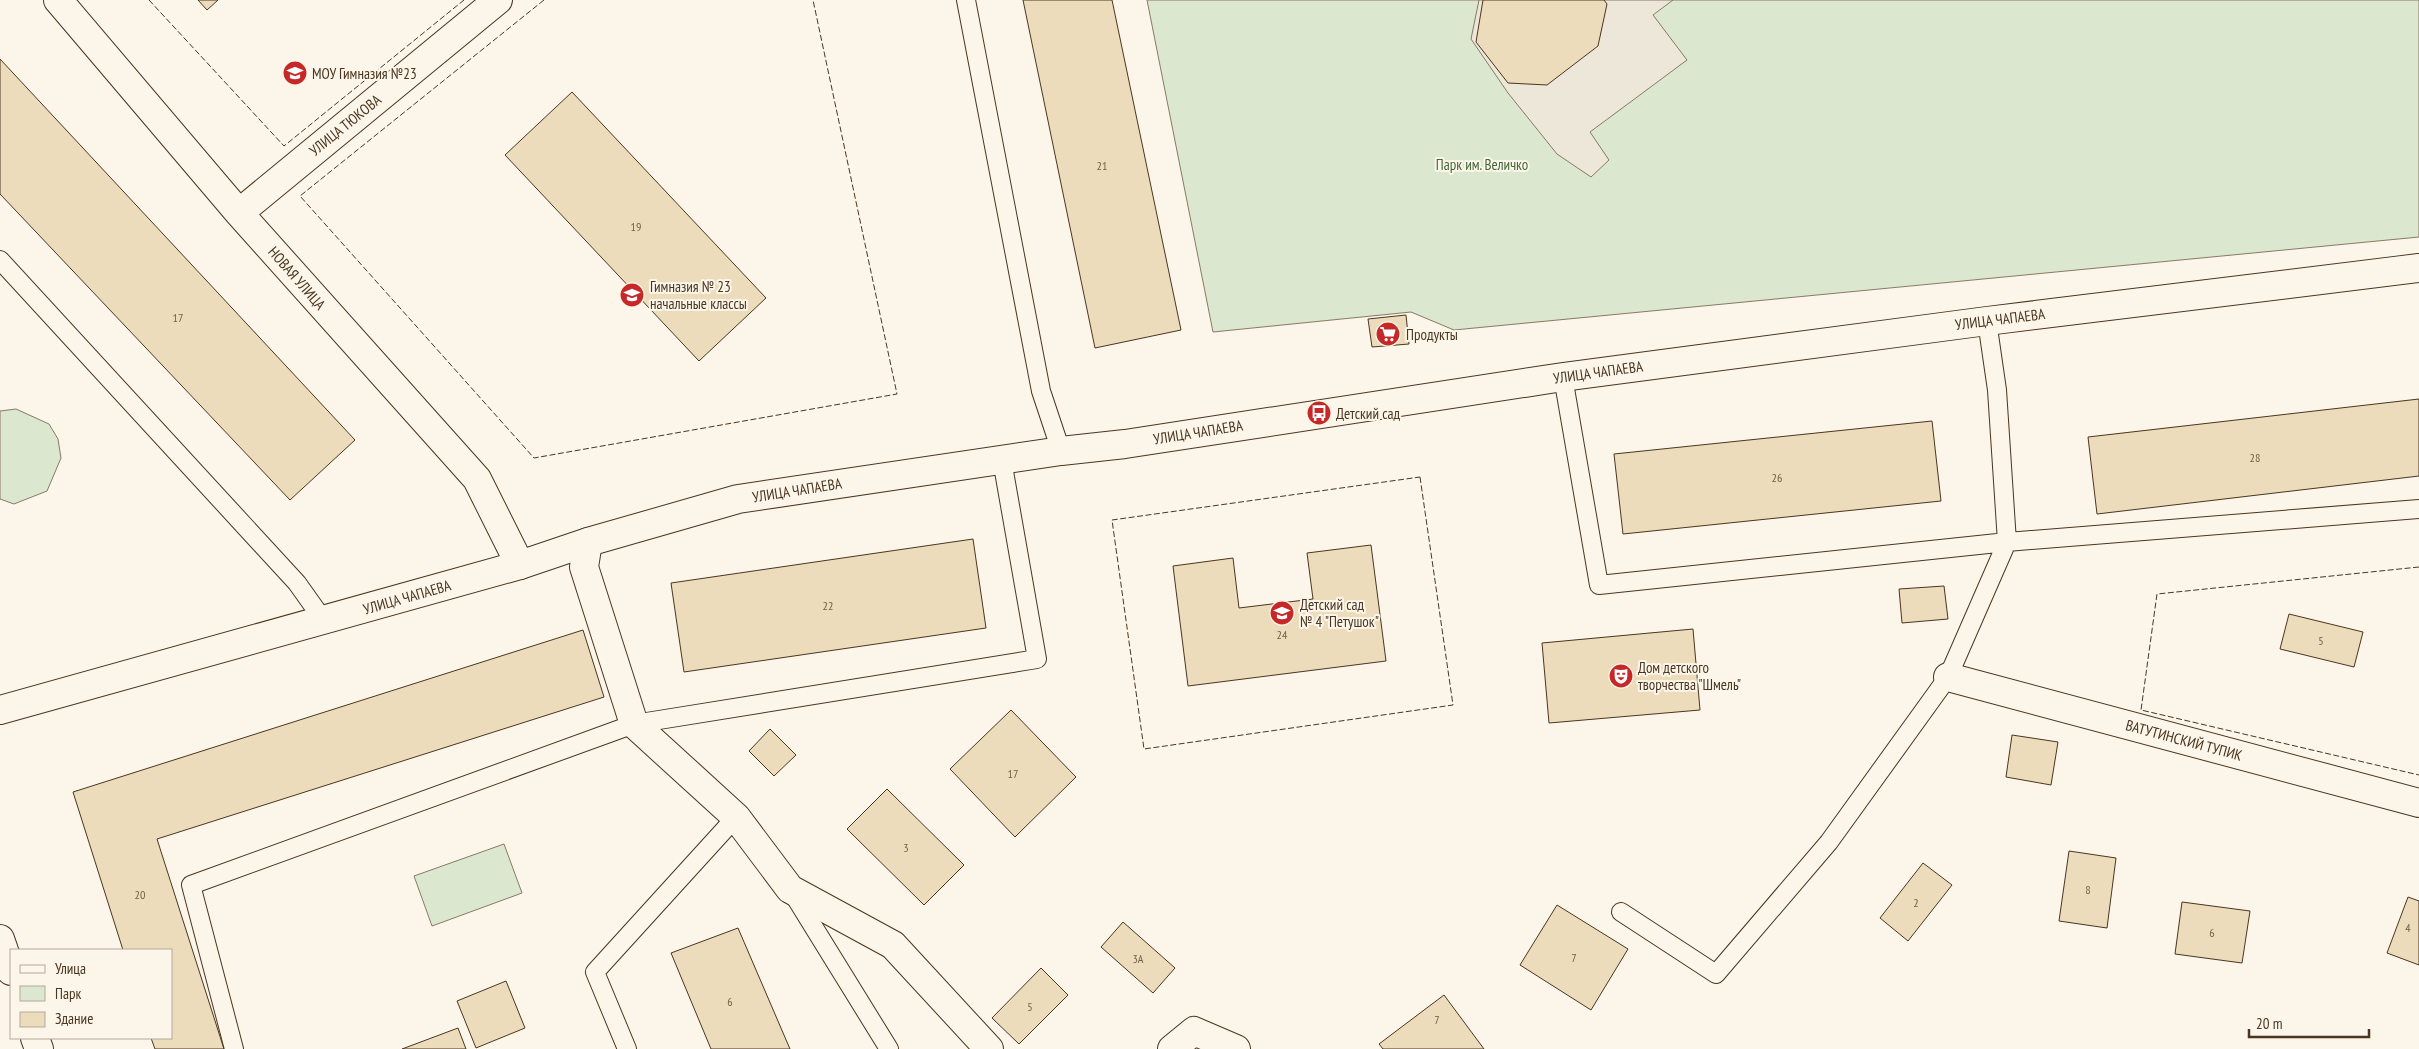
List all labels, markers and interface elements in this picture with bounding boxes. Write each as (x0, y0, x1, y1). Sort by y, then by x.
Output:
school or university icon: МОУ Гимназия №23 (282, 60, 308, 86)
place label: МОУ Гимназия №23 (312, 64, 417, 83)
street label: УЛИЦА ТЮКОВА (305, 90, 385, 160)
park label: Парк им. Величко (1436, 155, 1528, 174)
house number: 21 (1097, 158, 1107, 173)
house number: 19 (631, 219, 641, 234)
street label: НОВАЯ УЛИЦА (264, 242, 330, 314)
place label: Гимназия № 23 начальные классы (650, 277, 747, 313)
school or university icon: Гимназия № 23 начальные классы (619, 282, 645, 308)
street label: УЛИЦА ЧАПАЕВА (1954, 304, 2047, 334)
house number: 17 (173, 310, 183, 325)
supermarket icon: Продукты (1375, 321, 1401, 347)
place label: Продукты (1406, 325, 1458, 344)
street label: УЛИЦА ЧАПАЕВА (1552, 356, 1645, 388)
bus stop icon: Детский сад (1306, 400, 1332, 426)
place label: Детский сад (1336, 404, 1401, 423)
street label: УЛИЦА ЧАПАЕВА (1152, 415, 1245, 448)
house number: 28 (2250, 450, 2260, 465)
house number: 26 (1772, 470, 1782, 485)
street label: УЛИЦА ЧАПАЕВА (751, 473, 844, 506)
street label: УЛИЦА ЧАПАЕВА (361, 575, 454, 619)
place label: Детский сад № 4 "Петушок" (1300, 595, 1379, 631)
house number: 22 (823, 598, 833, 613)
school or university icon: Детский сад № 4 "Петушок" (1269, 600, 1295, 626)
house number: 24 (1277, 627, 1288, 642)
house number: 5 (2318, 633, 2324, 648)
place label: Дом детского творчества "Шмель" (1638, 658, 1741, 694)
theatre icon: Дом детского творчества "Шмель" (1608, 663, 1634, 689)
street label: ВАТУТИНСКИЙ ТУПИК (2124, 715, 2245, 765)
house number: 17 (1008, 766, 1018, 781)
house number: 3 (903, 840, 909, 855)
house number: 8 (2085, 882, 2091, 897)
house number: 20 (135, 887, 145, 902)
house number: 2 (1913, 895, 1919, 910)
house number: 4 (2405, 920, 2411, 935)
house number: 6 (2209, 925, 2215, 940)
legend (10, 949, 172, 1039)
house number: 7 (1571, 950, 1577, 965)
house number: 3А (1132, 951, 1144, 966)
text: Улица (55, 959, 86, 978)
text: Парк (55, 984, 81, 1003)
house number: 6 (727, 994, 733, 1009)
house number: 5 (1027, 999, 1033, 1014)
scale bar (2249, 1006, 2369, 1038)
text: Здание (55, 1009, 93, 1028)
house number: 7 (1434, 1012, 1440, 1027)
text: 20 m (2256, 1014, 2282, 1033)

